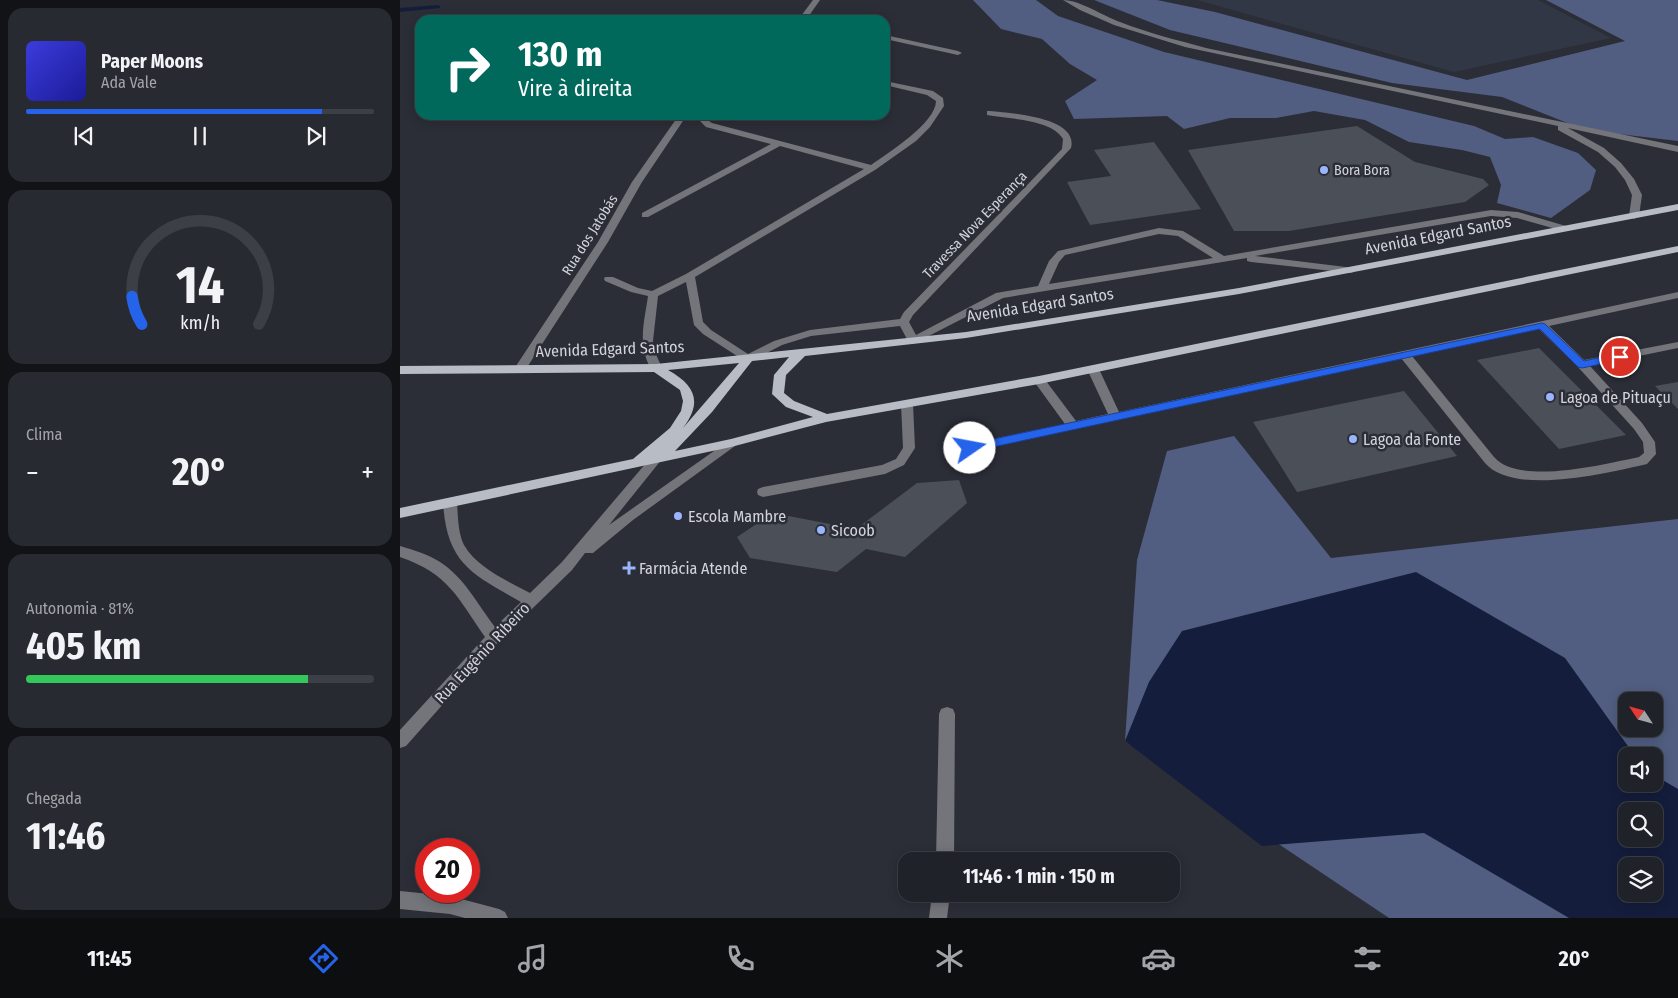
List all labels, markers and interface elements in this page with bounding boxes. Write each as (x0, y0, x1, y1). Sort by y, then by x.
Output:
text: 130 m (518, 33, 602, 75)
icon: right (435, 35, 500, 100)
text: Paper Moons (101, 50, 203, 73)
text: Ada Vale (101, 73, 157, 92)
text: Vire à direita (518, 75, 632, 102)
icon: previous (70, 122, 98, 150)
icon: pause (186, 122, 214, 150)
icon: next (302, 122, 330, 150)
place label: Bora Bora (1334, 162, 1390, 179)
marker: Bora Bora (1318, 164, 1330, 176)
street label: Travessa Nova Esperança (919, 168, 1031, 282)
street label: Rua dos Jatobás (558, 192, 622, 278)
street label: Avenida Edgard Santos (1363, 211, 1513, 259)
text: 14 (176, 254, 224, 317)
street label: Avenida Edgard Santos (965, 284, 1115, 326)
text: km/h (180, 312, 220, 334)
pin (1599, 336, 1641, 378)
street label: Avenida Edgard Santos (535, 337, 685, 361)
icon: arrive (1606, 343, 1634, 371)
place label: Lagoa de Pituaçu (1560, 388, 1671, 407)
marker: Lagoa de Pituaçu (1544, 391, 1556, 403)
position arrow (943, 421, 995, 473)
text: Clima (26, 425, 62, 444)
place label: Lagoa da Fonte (1363, 430, 1461, 449)
marker: Lagoa da Fonte (1347, 433, 1359, 445)
text: 20° (172, 449, 228, 495)
text: − (26, 456, 39, 489)
text: + (361, 456, 374, 489)
place label: Escola Mambre (688, 507, 786, 526)
marker: Escola Mambre (672, 510, 684, 522)
place label: Sicoob (831, 521, 875, 540)
marker: Sicoob (815, 524, 827, 536)
place label: Farmácia Atende (639, 559, 747, 578)
marker: Farmácia Atende (623, 562, 635, 574)
text: Autonomia · 81% (26, 599, 134, 618)
street label: Rua Eugênio Ribeiro (430, 599, 534, 707)
text: 405 km (26, 623, 141, 669)
north arrow (1618, 692, 1662, 738)
map controls (1618, 692, 1663, 902)
button: sound (1618, 747, 1663, 792)
text: Chegada (26, 789, 82, 808)
button: search (1618, 802, 1663, 847)
text: 11:46 (26, 813, 105, 859)
speed limit sign: 20 (415, 838, 480, 903)
button: layers (1618, 857, 1663, 902)
text: 11:46 · 1 min · 150 m (963, 865, 1115, 888)
icon: directions (306, 941, 341, 976)
icon: music (515, 941, 550, 976)
icon: phone (723, 941, 758, 976)
icon: climate (932, 941, 967, 976)
icon: car (1141, 941, 1176, 976)
icon: filters (1350, 941, 1385, 976)
text: 11:45 (87, 945, 132, 972)
text: 20° (1559, 945, 1591, 972)

